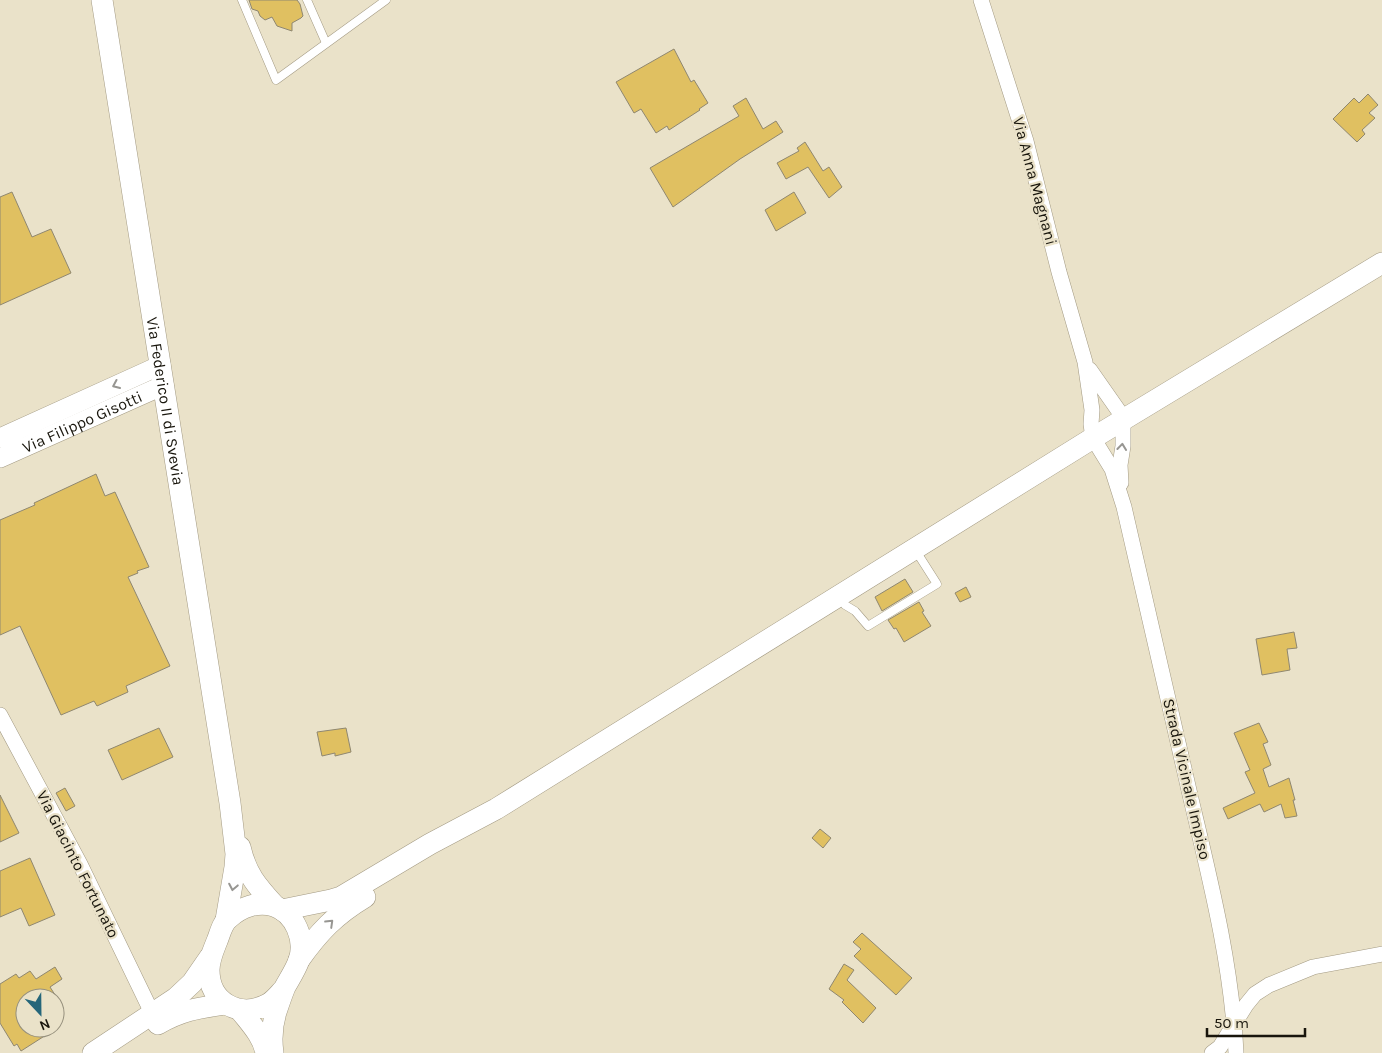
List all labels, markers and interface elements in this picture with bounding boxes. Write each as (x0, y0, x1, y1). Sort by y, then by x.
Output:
street label: Via Anna Magnani (1009, 115, 1061, 247)
street label: Via Federico II di Svevia (143, 315, 189, 486)
one-way arrow (112, 379, 121, 390)
street label: Via Filippo Gisotti (19, 386, 145, 456)
one-way arrow (1116, 442, 1127, 450)
street label: Strada Vicinale Impiso (1159, 697, 1215, 861)
street label: Via Giacinto Fortunato (33, 787, 123, 941)
one-way arrow (228, 882, 238, 891)
one-way arrow (324, 919, 333, 928)
north arrow (15, 988, 65, 1038)
scale bar (1207, 1006, 1304, 1038)
text: 50 m (1214, 1014, 1249, 1032)
text: N (37, 1015, 53, 1034)

